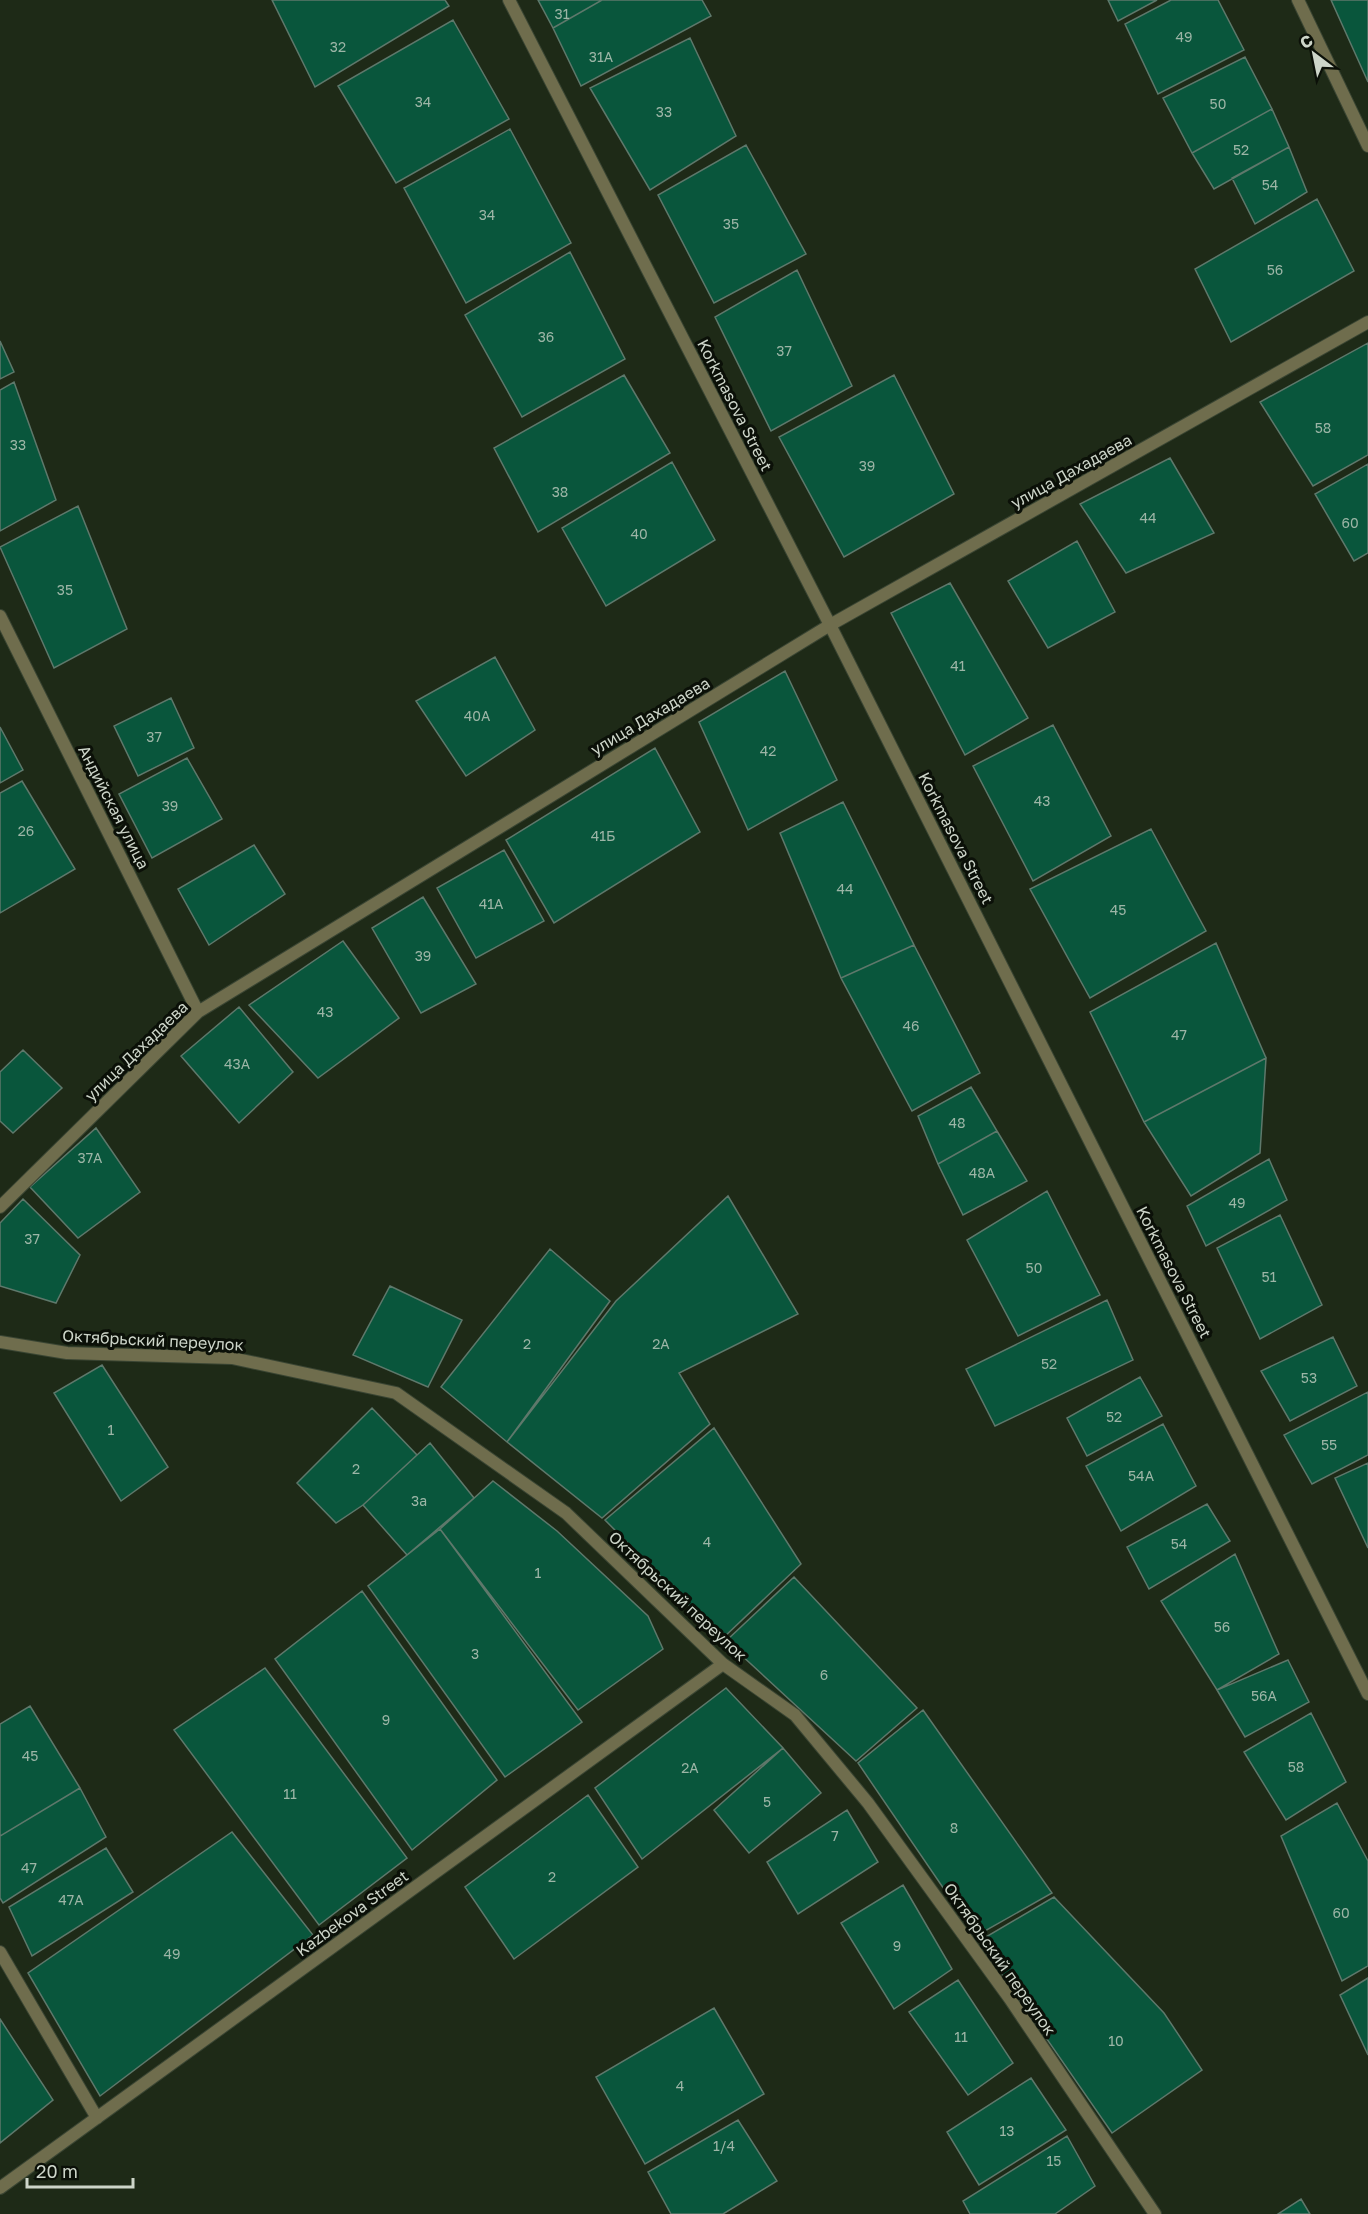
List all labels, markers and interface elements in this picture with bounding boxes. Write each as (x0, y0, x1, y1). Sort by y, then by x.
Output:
house number: 31 (555, 5, 570, 22)
north arrow (1284, 24, 1344, 84)
house number: 49 (1175, 28, 1193, 45)
text: С (1296, 30, 1316, 53)
house number: 32 (330, 38, 346, 55)
house number: 31А (589, 48, 614, 65)
house number: 34 (415, 93, 431, 110)
house number: 50 (1210, 95, 1226, 112)
house number: 33 (656, 103, 672, 120)
house number: 52 (1233, 141, 1249, 158)
house number: 54 (1262, 176, 1278, 193)
house number: 34 (479, 206, 495, 223)
house number: 35 (723, 215, 739, 232)
house number: 56 (1267, 261, 1283, 278)
house number: 36 (538, 328, 554, 345)
street label: Korkmasova Street (693, 336, 777, 474)
house number: 37 (776, 342, 792, 359)
house number: 58 (1315, 419, 1331, 436)
street label: улица Дахадаева (1007, 429, 1135, 513)
house number: 33 (10, 436, 26, 453)
house number: 39 (859, 457, 875, 474)
house number: 38 (552, 483, 568, 500)
house number: 44 (1139, 509, 1157, 526)
house number: 60 (1341, 514, 1359, 531)
house number: 40 (630, 525, 648, 542)
house number: 35 (57, 581, 73, 598)
house number: 41 (950, 657, 966, 674)
street label: улица Дахадаева (587, 673, 713, 759)
house number: 40А (464, 707, 491, 724)
house number: 37 (146, 728, 162, 745)
street label: Андийская улица (74, 742, 154, 872)
house number: 42 (760, 742, 776, 759)
street label: Korkmasova Street (914, 769, 998, 907)
house number: 43 (1034, 792, 1050, 809)
house number: 39 (162, 797, 178, 814)
house number: 26 (18, 822, 34, 839)
house number: 41Б (591, 827, 615, 844)
house number: 44 (836, 880, 854, 897)
house number: 41А (479, 895, 504, 912)
house number: 45 (1110, 901, 1126, 918)
house number: 39 (415, 947, 431, 964)
street label: улица Дахадаева (80, 997, 192, 1105)
house number: 43 (317, 1003, 333, 1020)
house number: 46 (902, 1017, 920, 1034)
house number: 47 (1171, 1026, 1187, 1043)
house number: 43А (224, 1055, 251, 1072)
house number: 48 (948, 1114, 966, 1131)
house number: 37А (78, 1149, 103, 1166)
house number: 48А (969, 1164, 996, 1181)
house number: 49 (1228, 1194, 1246, 1211)
street label: Korkmasova Street (1132, 1203, 1216, 1341)
house number: 37 (24, 1230, 40, 1247)
house number: 50 (1026, 1259, 1042, 1276)
house number: 51 (1262, 1268, 1277, 1285)
street label: Октябрьский переулок (62, 1325, 244, 1355)
house number: 2 (523, 1335, 531, 1352)
house number: 2А (652, 1335, 670, 1352)
house number: 52 (1041, 1355, 1057, 1372)
house number: 53 (1301, 1369, 1317, 1386)
house number: 52 (1106, 1408, 1122, 1425)
house number: 1 (108, 1421, 115, 1438)
house number: 55 (1321, 1436, 1337, 1453)
house number: 2 (352, 1460, 360, 1477)
house number: 54А (1128, 1467, 1155, 1484)
house number: 3а (411, 1492, 427, 1509)
street label: Октябрьский переулок (605, 1527, 751, 1665)
house number: 4 (703, 1533, 711, 1550)
house number: 54 (1171, 1535, 1187, 1552)
house number: 1 (535, 1564, 542, 1581)
house number: 56 (1214, 1618, 1230, 1635)
house number: 3 (471, 1645, 479, 1662)
house number: 6 (820, 1666, 828, 1683)
house number: 56А (1251, 1687, 1278, 1704)
house number: 9 (382, 1711, 390, 1728)
house number: 45 (22, 1747, 38, 1764)
house number: 58 (1288, 1758, 1304, 1775)
house number: 2А (681, 1759, 699, 1776)
house number: 11 (283, 1785, 297, 1802)
house number: 5 (763, 1793, 771, 1810)
house number: 8 (950, 1819, 958, 1836)
house number: 7 (831, 1827, 839, 1844)
house number: 47 (21, 1859, 37, 1876)
street label: Kazbekova Street (292, 1866, 412, 1960)
house number: 2 (548, 1868, 556, 1885)
street label: Октябрьский переулок (940, 1879, 1060, 2039)
house number: 47А (58, 1891, 84, 1908)
house number: 60 (1332, 1904, 1350, 1921)
house number: 9 (893, 1937, 901, 1954)
house number: 49 (163, 1945, 181, 1962)
house number: 11 (954, 2028, 968, 2045)
house number: 10 (1108, 2032, 1124, 2049)
house number: 4 (676, 2077, 684, 2094)
house number: 13 (1000, 2122, 1014, 2139)
house number: 1/4 (713, 2137, 735, 2154)
scale bar (27, 2151, 134, 2189)
house number: 15 (1047, 2152, 1061, 2169)
text: 20 m (36, 2160, 78, 2182)

